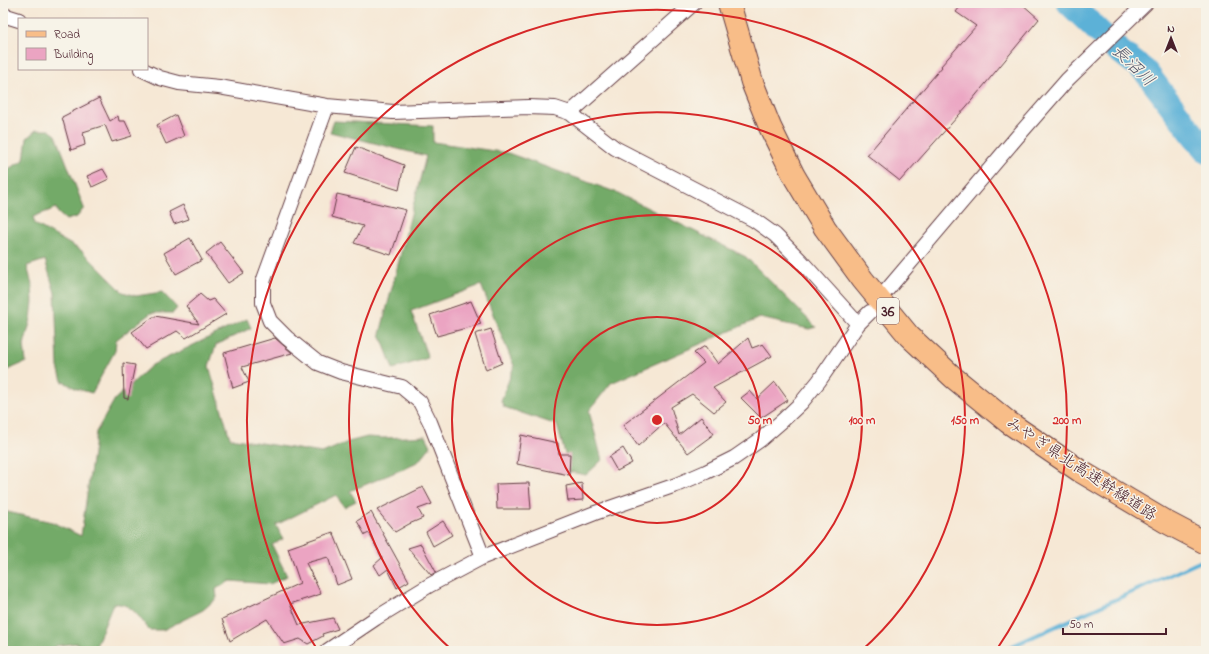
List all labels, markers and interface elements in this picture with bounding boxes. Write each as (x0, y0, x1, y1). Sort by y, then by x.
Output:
legend (18, 18, 148, 70)
north arrow (1151, 18, 1191, 58)
text: N (1167, 21, 1175, 37)
text: Road (54, 26, 80, 44)
water label: 長沼川 (1106, 39, 1160, 93)
text: Building (53, 46, 93, 65)
road number: 36 (877, 298, 899, 324)
text: 50 m (748, 412, 773, 430)
text: 100 m (849, 412, 876, 430)
text: 150 m (951, 412, 980, 430)
street label: みやぎ県北高速幹線道路 (1001, 412, 1161, 528)
text: 200 m (1052, 412, 1082, 430)
centre of rings (650, 413, 664, 427)
scale bar (1063, 610, 1166, 636)
text: 50 m (1069, 616, 1093, 634)

